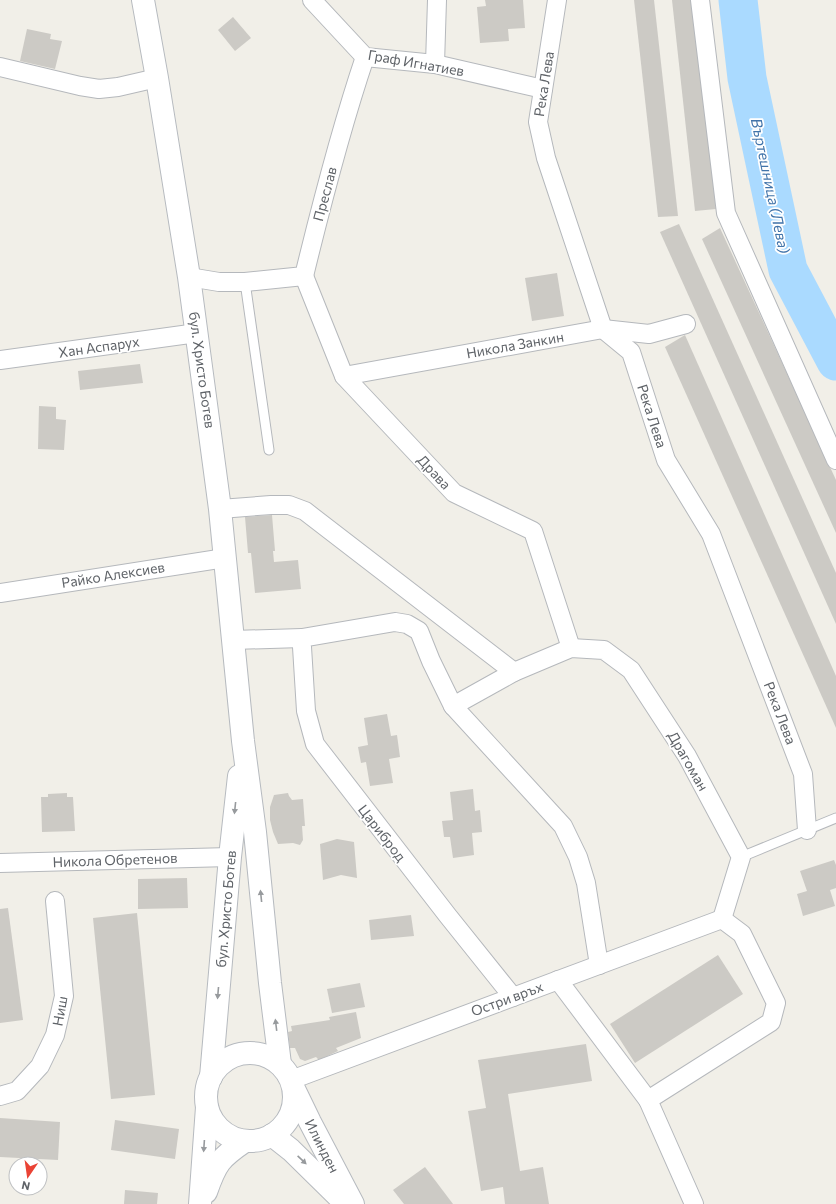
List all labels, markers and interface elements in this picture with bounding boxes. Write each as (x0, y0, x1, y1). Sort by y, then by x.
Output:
street label: Граф Игнатиев (367, 46, 465, 79)
street label: Река Лева (530, 50, 557, 118)
water label: Въртешница (Лева) (748, 117, 794, 255)
street label: Преслав (309, 165, 340, 223)
street label: бул. Христо Ботев (186, 311, 219, 429)
street label: Никола Занкин (465, 328, 565, 361)
street label: Хан Аспарух (57, 332, 141, 361)
street label: Река Лева (634, 382, 671, 450)
street label: Драва (414, 451, 455, 492)
street label: Райко Алексиев (60, 558, 166, 591)
street label: Река Лева (761, 679, 800, 747)
street label: Драгоман (665, 728, 712, 794)
street label: Цариброд (355, 801, 410, 864)
one-way arrow (232, 802, 239, 814)
street label: Никола Обретенов (52, 849, 178, 870)
street label: бул. Христо Ботев (212, 850, 239, 968)
one-way arrow (258, 890, 265, 902)
street label: Остри връх (468, 977, 546, 1019)
one-way arrow (215, 987, 221, 999)
street label: Ниш (49, 995, 70, 1027)
one-way arrow (272, 1019, 279, 1031)
street label: Илинден (302, 1116, 343, 1176)
one-way arrow (200, 1140, 207, 1152)
one-way arrow (297, 1155, 307, 1165)
north arrow (8, 1156, 48, 1196)
text: N (20, 1179, 31, 1193)

